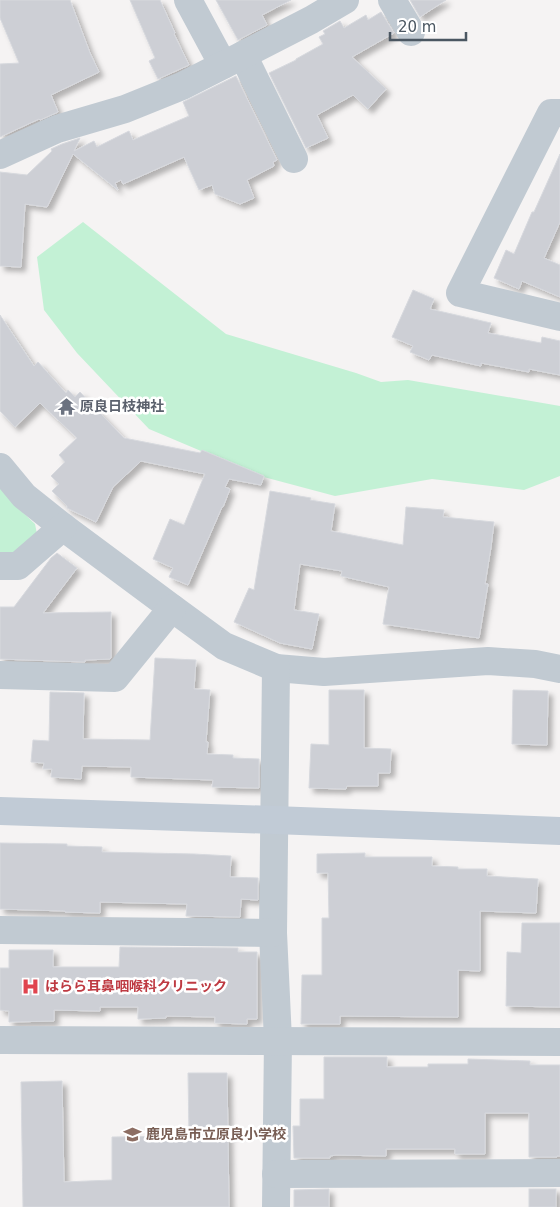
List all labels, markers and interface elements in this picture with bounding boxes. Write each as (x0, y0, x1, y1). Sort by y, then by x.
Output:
scale bar (390, 10, 466, 42)
text: 20 m (398, 18, 436, 36)
temple icon: 原良日枝神社 (56, 396, 76, 416)
place label: 原良日枝神社 (80, 398, 164, 414)
hospital icon: はらら耳鼻咽喉科クリニック (21, 976, 41, 996)
place label: はらら耳鼻咽喉科クリニック (45, 978, 227, 994)
school or university icon: 鹿児島市立原良小学校 (122, 1124, 142, 1144)
place label: 鹿児島市立原良小学校 (146, 1126, 286, 1142)

